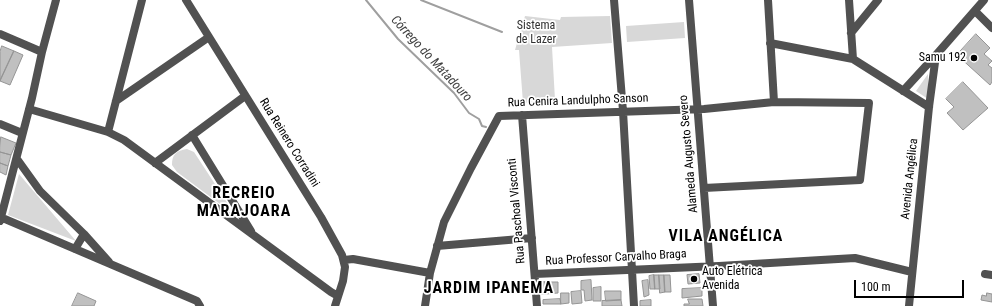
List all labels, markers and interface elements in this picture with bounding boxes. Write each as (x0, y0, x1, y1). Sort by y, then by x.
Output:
water label: Córrego do Matadouro (387, 13, 475, 105)
park label: Sistema de Lazer (516, 19, 556, 47)
place label: Samu 192 (919, 51, 966, 65)
marker: Samu 192 (969, 53, 979, 63)
street label: Rua Cenira Landulpho Sanson (507, 91, 649, 111)
street label: Alameda Augusto Severo (677, 94, 701, 214)
street label: Rua Reinero Corradini (256, 96, 322, 190)
street label: Avenida Angélica (899, 138, 921, 220)
street label: Rua Paschoal Visconti (505, 158, 529, 264)
district label: RECREIO MARAJOARA (197, 184, 291, 222)
district label: VILA ANGÉLICA (669, 227, 783, 247)
street label: Rua Professor Carvalho Braga (545, 247, 687, 269)
place label: Auto Elétrica Avenida (702, 265, 762, 293)
scale bar (856, 272, 966, 298)
marker: Auto Elétrica Avenida (689, 274, 699, 284)
district label: JARDIM IPANEMA (424, 279, 554, 299)
text: 100 m (861, 280, 891, 294)

